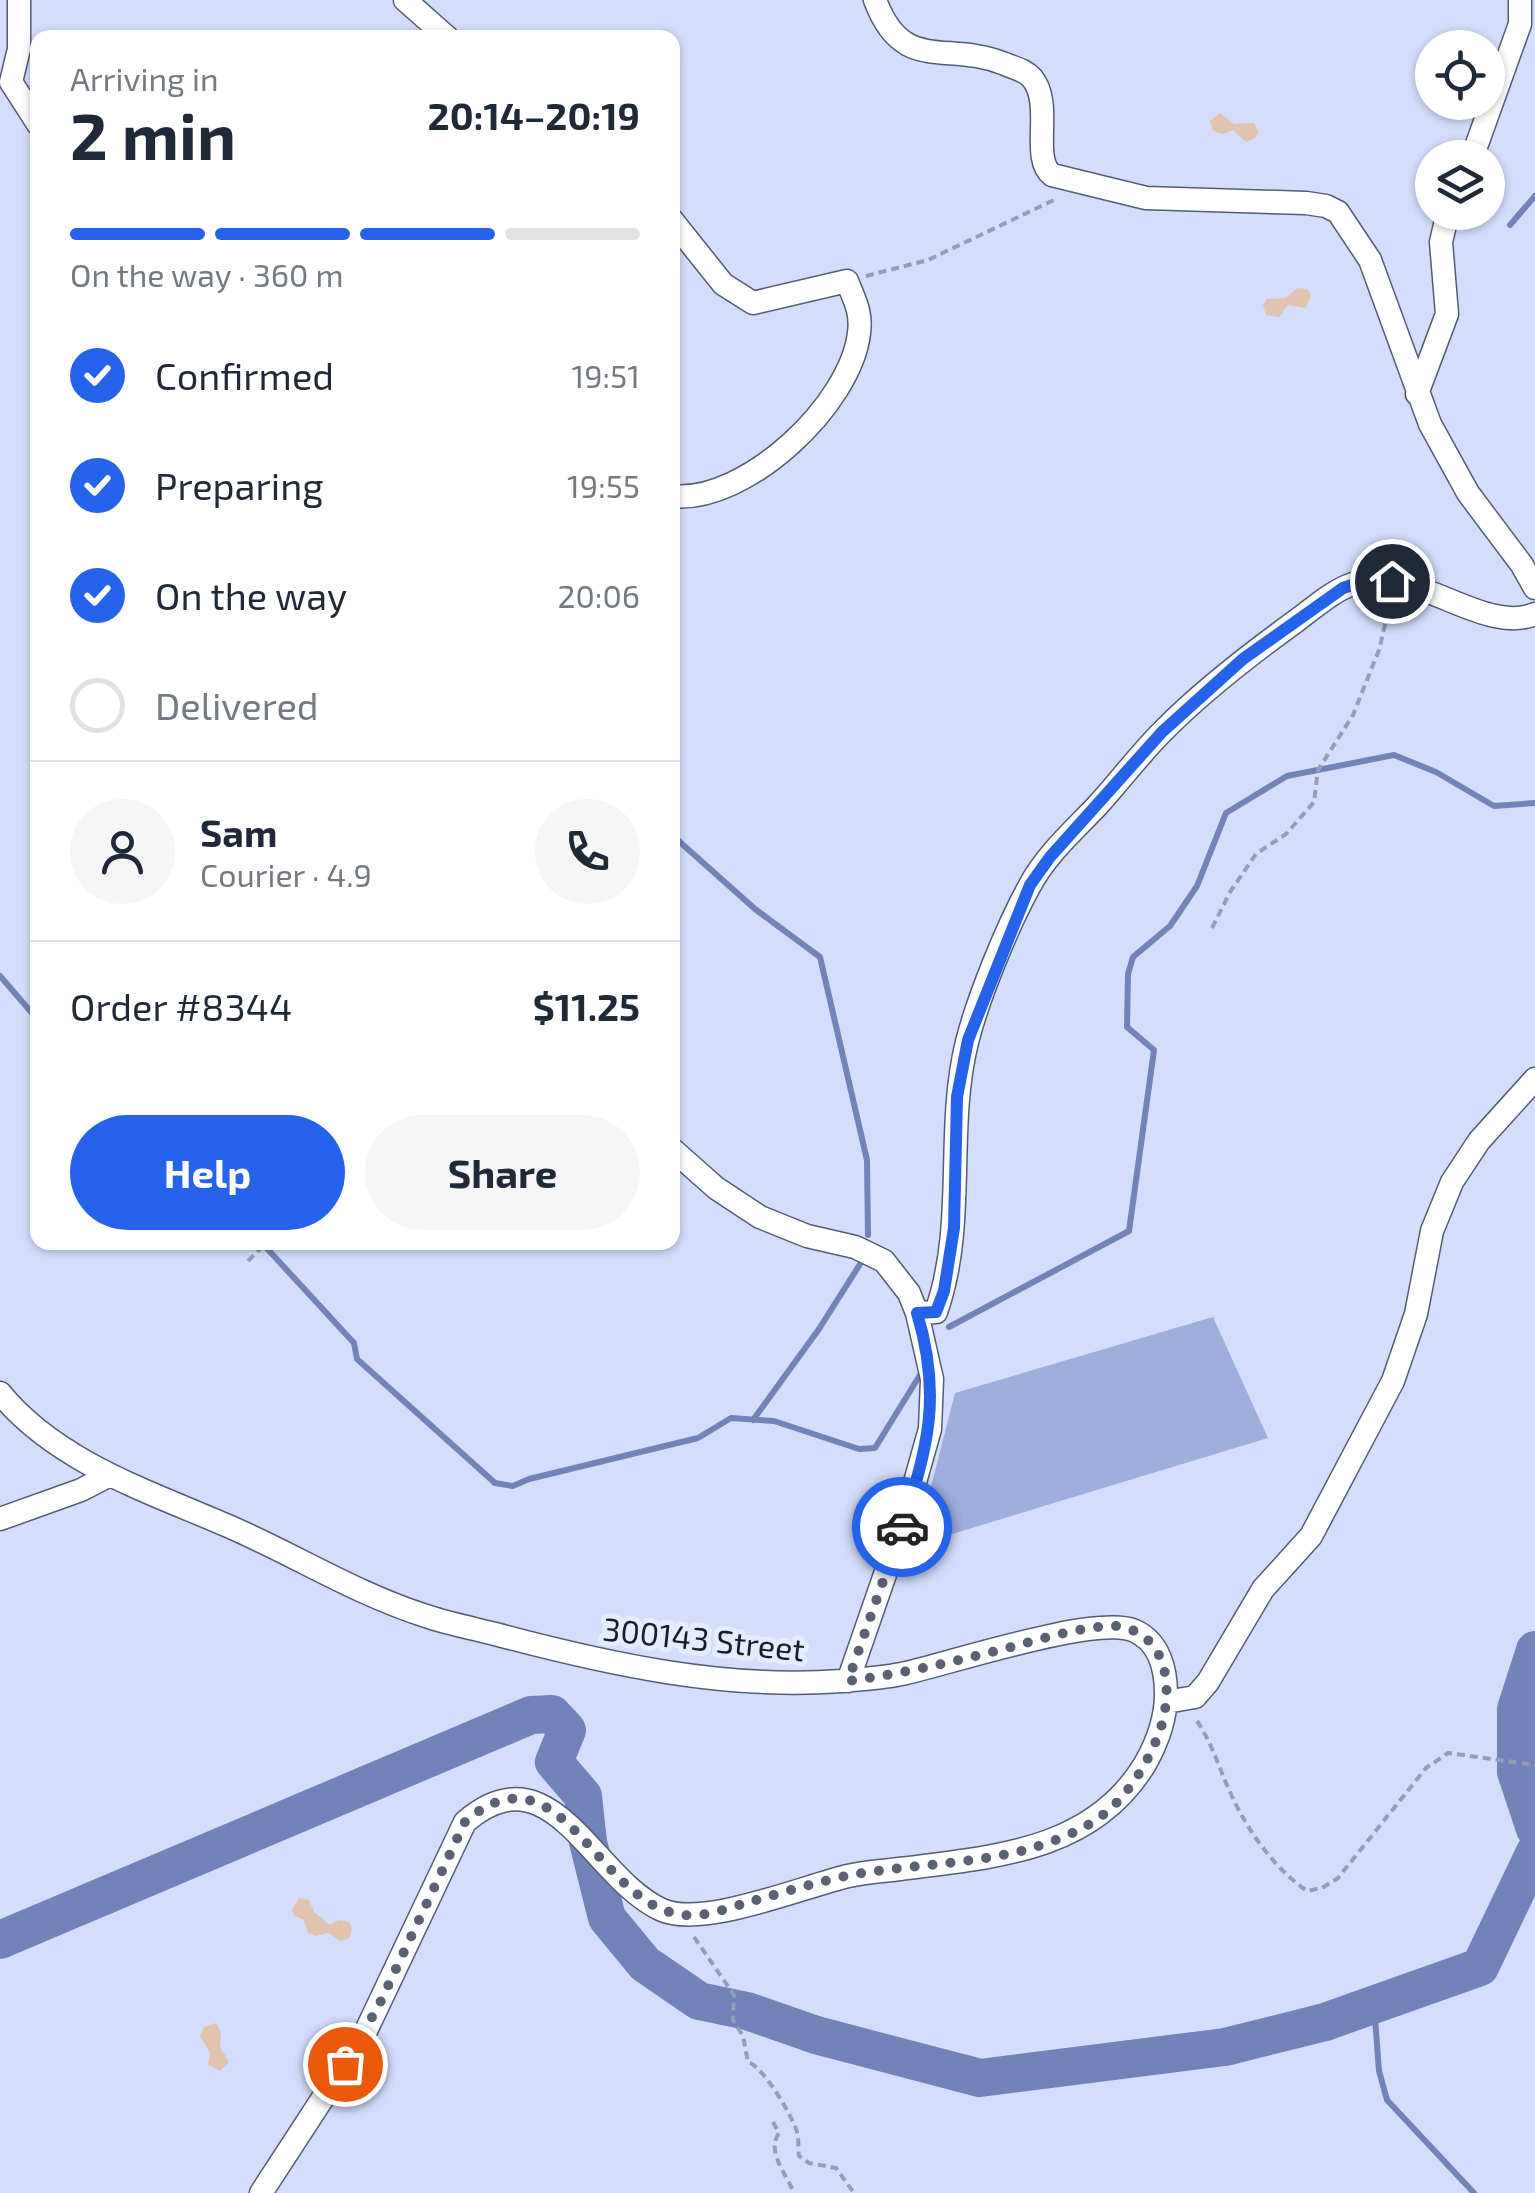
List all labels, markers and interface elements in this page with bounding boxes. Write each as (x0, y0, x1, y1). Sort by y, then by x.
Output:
map controls (1415, 30, 1505, 230)
button: locate (1415, 30, 1505, 120)
text: Arriving in (70, 59, 219, 97)
text: 20:14–20:19 (428, 92, 640, 138)
text: 2 min (70, 95, 236, 173)
button: layers (1415, 140, 1505, 230)
text: On the way · 360 m (70, 255, 343, 293)
icon: check (70, 348, 125, 403)
text: Confirmed (155, 352, 334, 398)
text: 19:51 (572, 356, 640, 394)
icon: check (70, 458, 125, 513)
text: Preparing (155, 462, 323, 508)
text: 19:55 (567, 466, 640, 504)
pin (1350, 539, 1435, 624)
icon: home (1365, 554, 1420, 609)
icon: check (70, 568, 125, 623)
text: On the way (155, 572, 347, 618)
text: 20:06 (558, 576, 640, 614)
text: Delivered (155, 682, 319, 728)
button: person (70, 799, 175, 904)
button: phone (535, 799, 640, 904)
text: Sam (200, 809, 277, 855)
text: Courier · 4.9 (200, 855, 372, 893)
text: Order #8344 (70, 983, 292, 1029)
text: $11.25 (533, 983, 640, 1029)
button: Help (70, 1115, 345, 1230)
button: Share (365, 1115, 640, 1230)
courier (852, 1477, 952, 1577)
icon: car (875, 1500, 930, 1555)
street label: 300143 Street (601, 1609, 807, 1667)
pin (303, 2022, 388, 2107)
icon: bag (318, 2037, 373, 2092)

